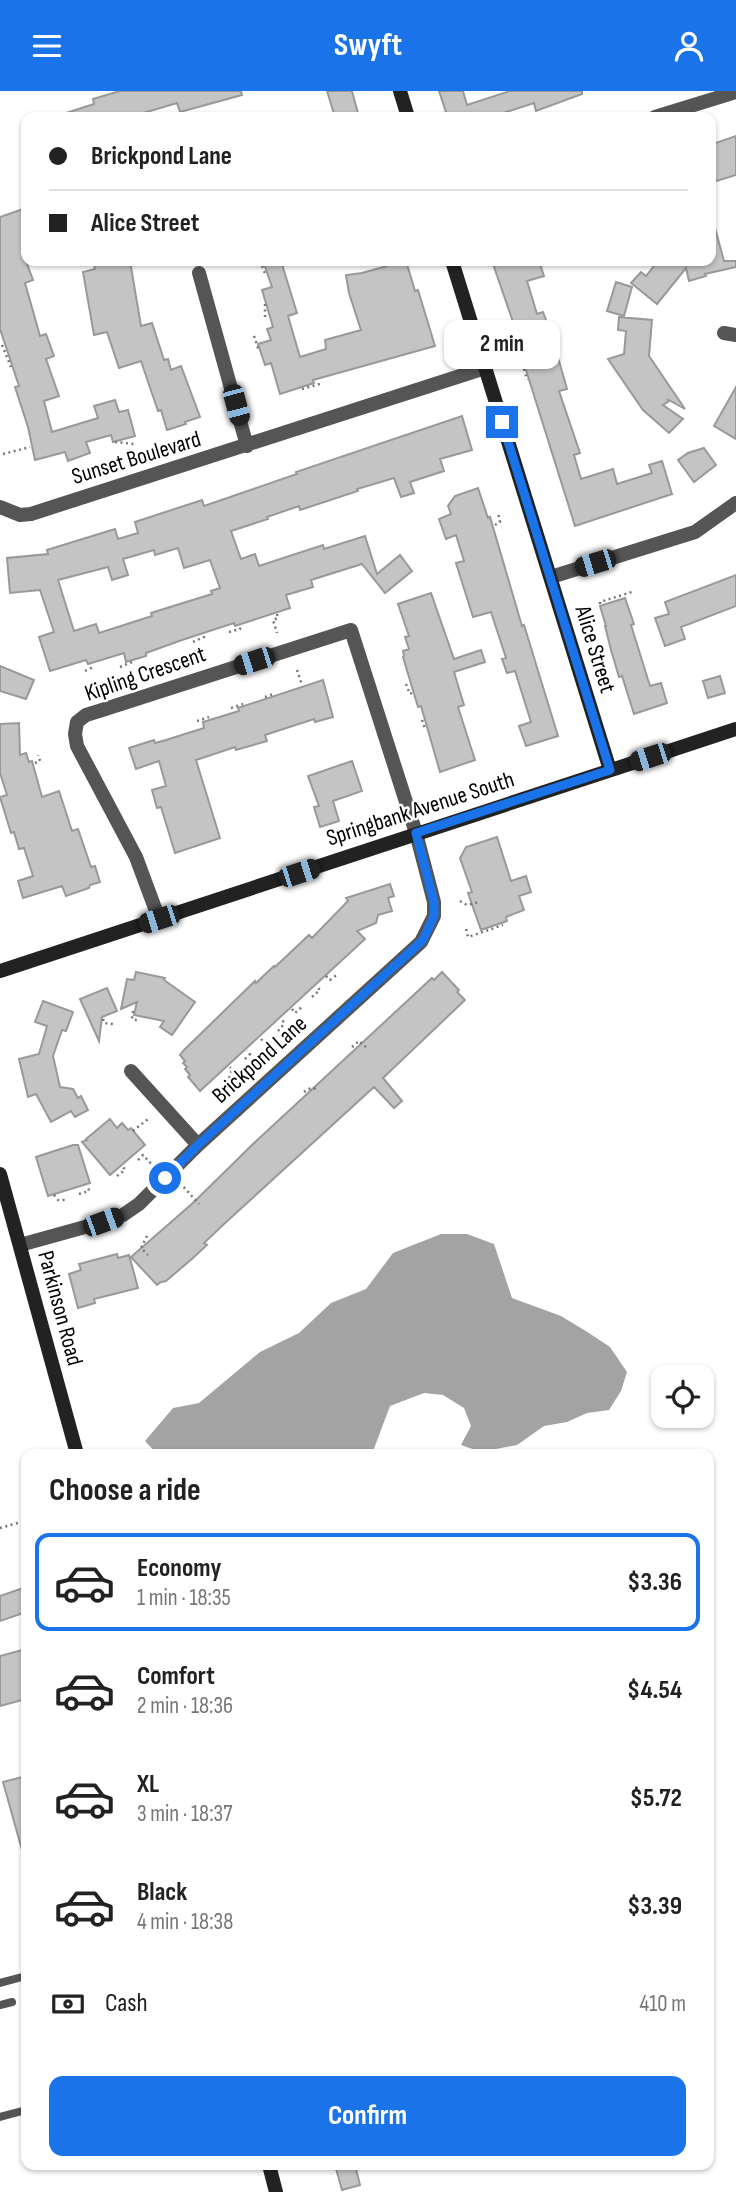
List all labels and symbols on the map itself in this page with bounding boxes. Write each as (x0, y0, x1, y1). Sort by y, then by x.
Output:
callout: 2 min (444, 321, 560, 369)
car (221, 382, 252, 428)
route end (486, 406, 518, 438)
street label: Sunset Boulevard (68, 425, 204, 491)
car (572, 547, 619, 579)
street label: Alice Street (568, 601, 622, 696)
street label: Kipling Crescent (81, 640, 210, 708)
car (231, 645, 278, 677)
car (627, 741, 674, 773)
street label: Springbank Avenue South (323, 765, 518, 853)
car (276, 857, 323, 889)
car (136, 903, 183, 935)
street label: Brickpond Lane (207, 1010, 313, 1110)
route start (149, 1162, 181, 1194)
car (80, 1205, 127, 1239)
street label: Parkinson Road (31, 1248, 89, 1369)

